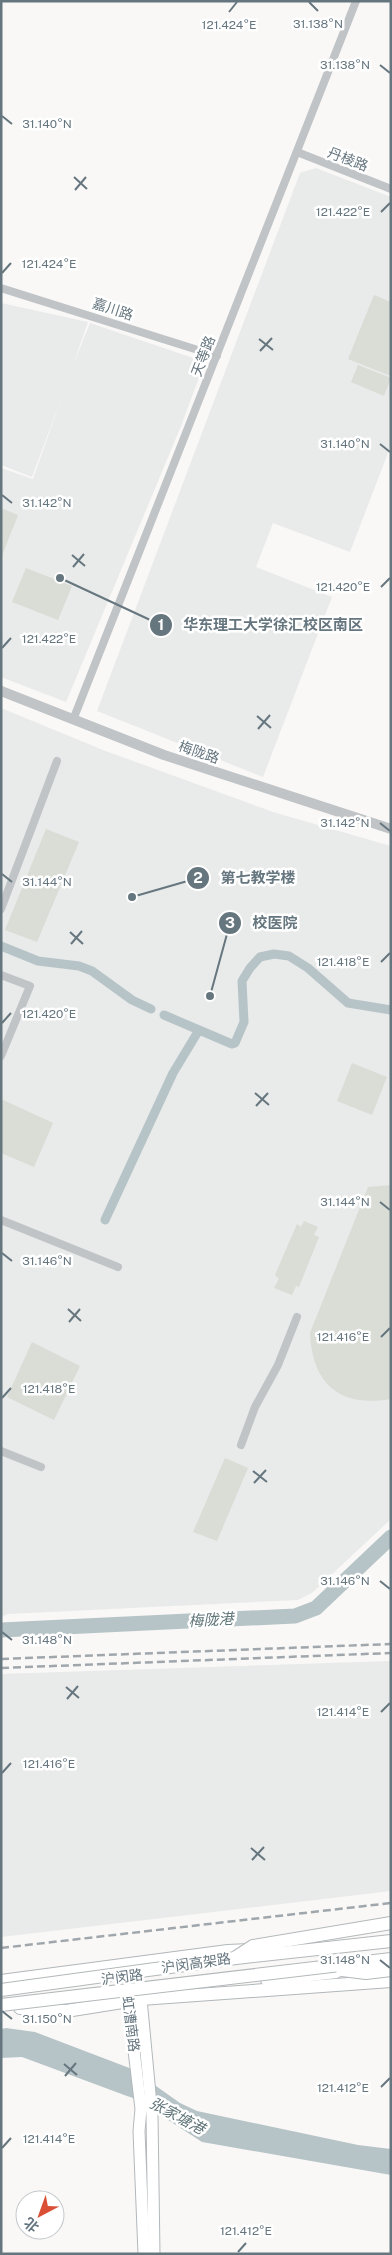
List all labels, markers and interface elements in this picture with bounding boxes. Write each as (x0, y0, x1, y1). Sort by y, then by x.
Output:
text: 31.138°N (293, 17, 343, 31)
text: 121.424°E (202, 18, 256, 32)
text: 31.138°N (320, 58, 370, 72)
text: 31.140°N (22, 117, 72, 131)
street label: 丹棱路 (326, 144, 370, 174)
text: 121.422°E (316, 205, 370, 219)
text: 121.424°E (22, 257, 76, 271)
street label: 嘉川路 (91, 295, 135, 323)
street label: 天等路 (188, 334, 218, 378)
text: 31.140°N (320, 437, 370, 451)
text: 31.142°N (22, 496, 72, 510)
text: 121.420°E (316, 580, 370, 594)
callout: 华东理工大学徐汇校区南区 (148, 610, 373, 640)
text: 1 (158, 616, 164, 633)
text: 华东理工大学徐汇校区南区 (183, 616, 363, 633)
text: 121.422°E (22, 632, 76, 646)
street label: 梅陇路 (177, 738, 221, 766)
text: 31.142°N (320, 816, 370, 830)
callout: 第七教学楼 (186, 863, 306, 893)
text: 2 (193, 869, 203, 886)
text: 第七教学楼 (220, 869, 296, 886)
text: 31.144°N (22, 875, 72, 889)
callout: 校医院 (218, 908, 308, 938)
text: 3 (225, 914, 235, 931)
text: 校医院 (252, 914, 298, 931)
text: 121.418°E (317, 955, 369, 969)
text: 121.420°E (22, 1007, 76, 1021)
text: 31.144°N (320, 1195, 370, 1209)
text: 31.146°N (22, 1254, 72, 1268)
text: 121.416°E (317, 1330, 369, 1344)
text: 121.418°E (23, 1382, 75, 1396)
text: 31.146°N (320, 1574, 370, 1588)
water label: 梅陇港 (188, 1610, 236, 1629)
text: 31.148°N (22, 1633, 72, 1647)
text: 121.414°E (317, 1705, 369, 1719)
text: 121.416°E (23, 1757, 75, 1771)
street label: 沪闵高架路 (160, 1950, 232, 1976)
text: 31.148°N (320, 1953, 370, 1967)
street label: 沪闵路 (100, 1967, 144, 1987)
street label: 虹漕南路 (120, 1995, 142, 2053)
text: 31.150°N (22, 2012, 72, 2026)
text: 121.412°E (317, 2081, 369, 2095)
water label: 张家塘港 (147, 2094, 209, 2138)
text: 121.414°E (23, 2132, 75, 2146)
north arrow (15, 2190, 65, 2240)
text: 北 (21, 2214, 42, 2235)
text: 121.412°E (220, 2224, 272, 2238)

